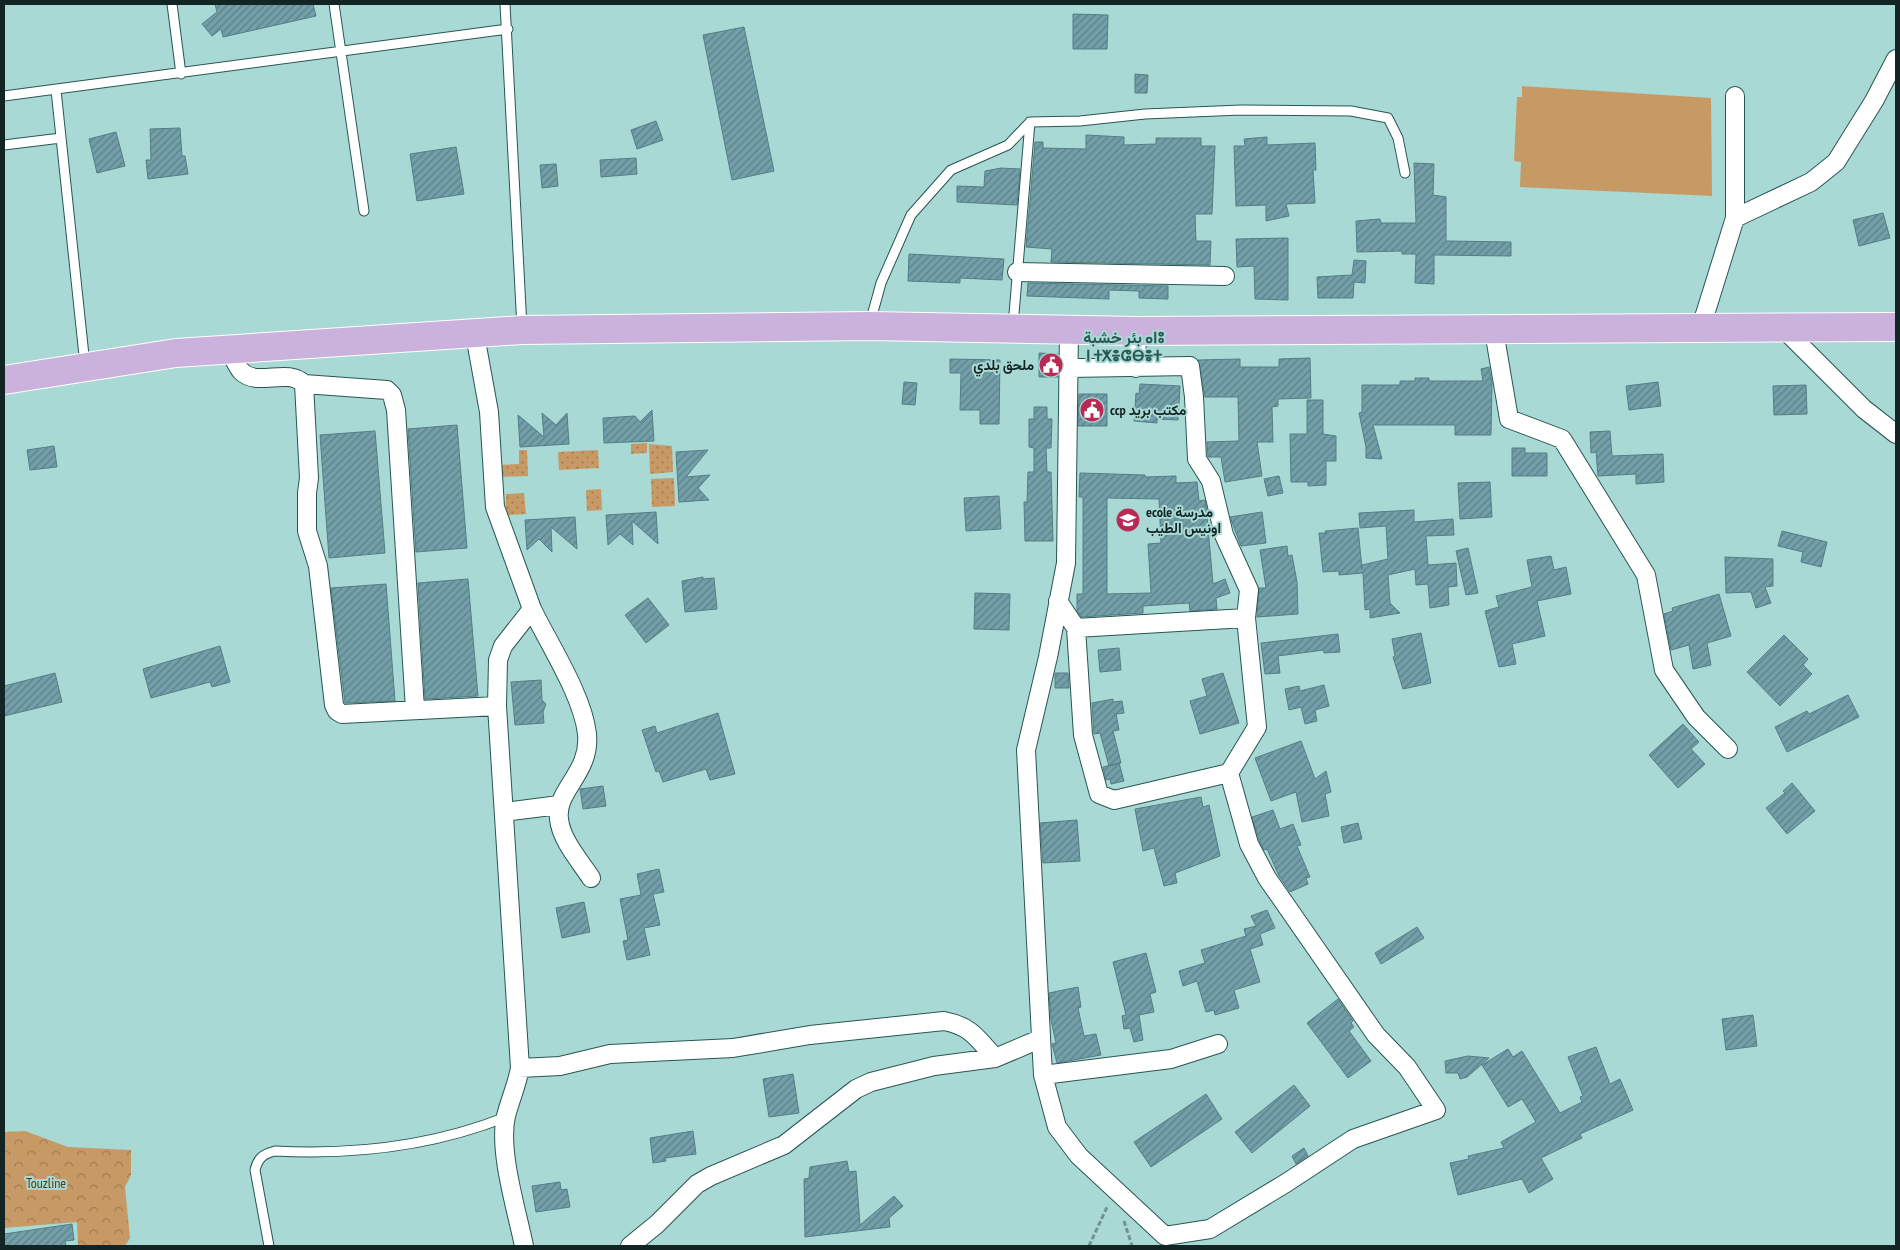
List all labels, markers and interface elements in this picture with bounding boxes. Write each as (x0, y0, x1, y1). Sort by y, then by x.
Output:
district label: بئر خشبة ⴰⵏⵓ ⵏ ⵜⵅⴻⵛⴱⴻⵜ (1083, 327, 1165, 365)
public building icon: ملحق بلدي (1038, 352, 1064, 378)
place label: ملحق بلدي (973, 356, 1034, 377)
public building icon: ccp مكتب بريد (1079, 397, 1105, 423)
place label: ccp مكتب بريد (1110, 401, 1187, 419)
place label: ecole مدرسة اونيس الطيب (1146, 503, 1221, 537)
school or university icon: ecole مدرسة اونيس الطيب (1115, 507, 1141, 533)
park label: Touzline (26, 1174, 66, 1192)

